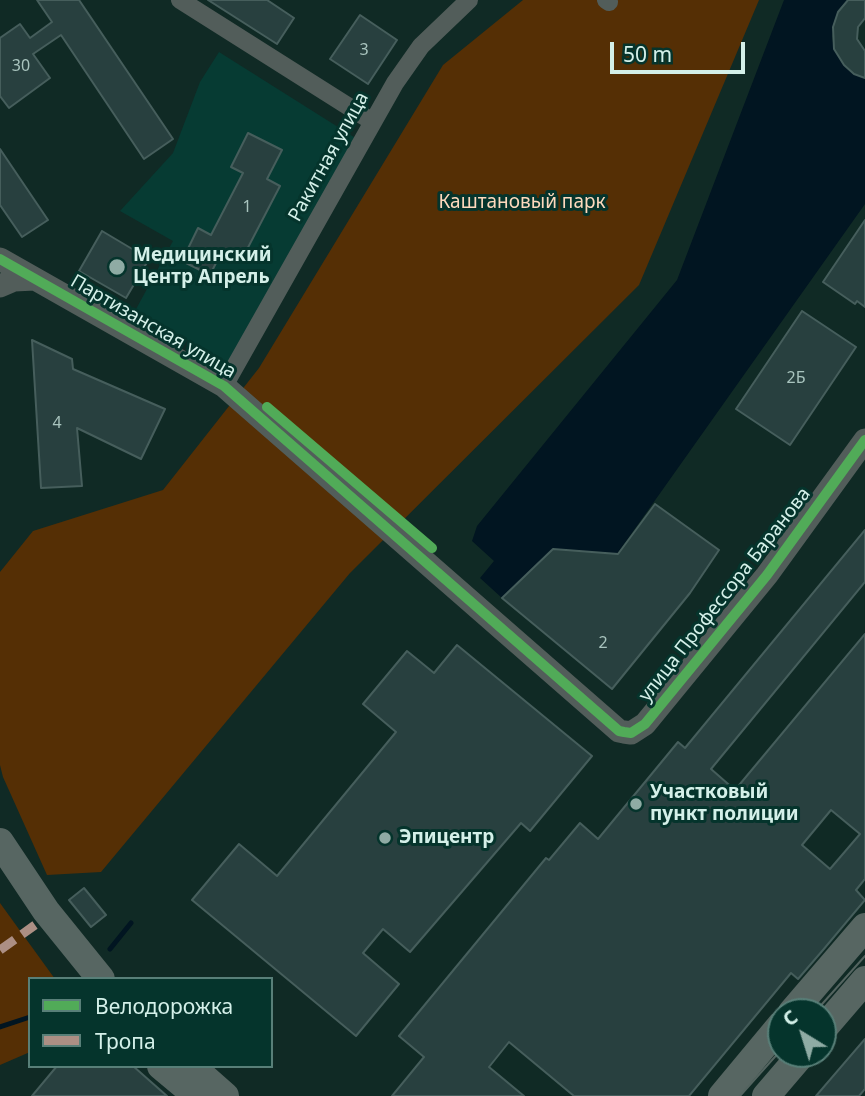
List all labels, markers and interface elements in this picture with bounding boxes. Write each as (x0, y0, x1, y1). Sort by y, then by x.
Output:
scale bar (613, 28, 748, 72)
house number: 3 (359, 40, 369, 60)
text: 50 m (623, 40, 672, 68)
house number: 30 (12, 56, 30, 76)
street label: Ракитная улица (284, 88, 374, 226)
park label: Каштановый парк (438, 192, 606, 214)
house number: 1 (242, 197, 252, 217)
place label: Медицинский Центр Апрель (133, 245, 272, 289)
marker: Медицинский Центр Апрель (107, 257, 127, 277)
street label: Партизанская улица (66, 270, 240, 384)
house number: 2Б (787, 368, 805, 388)
house number: 4 (52, 413, 62, 433)
street label: улица Профессора Баранова (634, 483, 816, 707)
house number: 2 (598, 633, 608, 653)
place label: Участковый пункт полиции (650, 782, 799, 826)
marker: Участковый пункт полиции (628, 796, 644, 812)
place label: Эпицентр (399, 827, 494, 849)
marker: Эпицентр (377, 830, 393, 846)
legend (28, 977, 273, 1068)
text: Велодорожка (95, 992, 233, 1020)
north arrow (767, 998, 837, 1068)
text: С (777, 1004, 803, 1032)
text: Тропа (95, 1027, 156, 1055)

